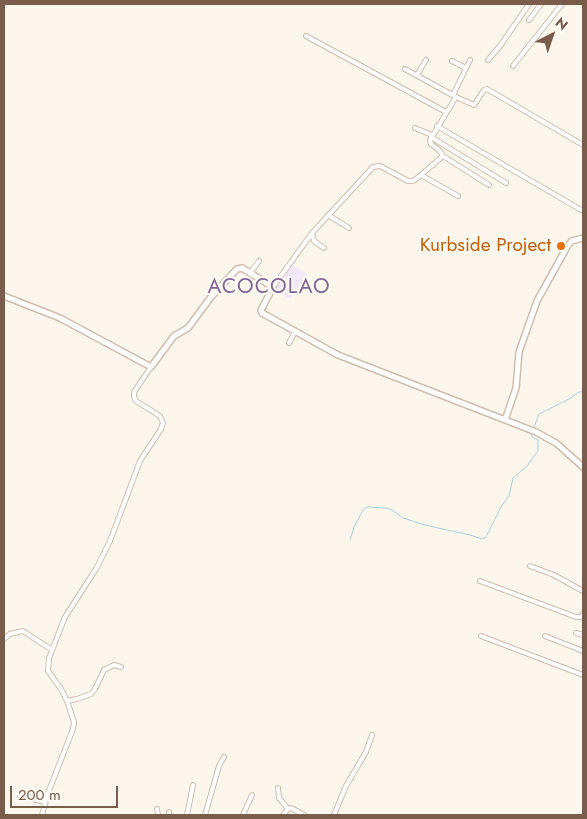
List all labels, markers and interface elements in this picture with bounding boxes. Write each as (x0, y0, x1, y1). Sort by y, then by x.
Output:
north arrow (527, 10, 577, 60)
text: N (551, 12, 573, 35)
place label: Kurbside Project (420, 235, 551, 257)
marker: Kurbside Project (555, 240, 567, 252)
district label: ACOCOLAO (206, 275, 332, 301)
scale bar (12, 776, 120, 808)
text: 200 m (18, 784, 61, 806)

